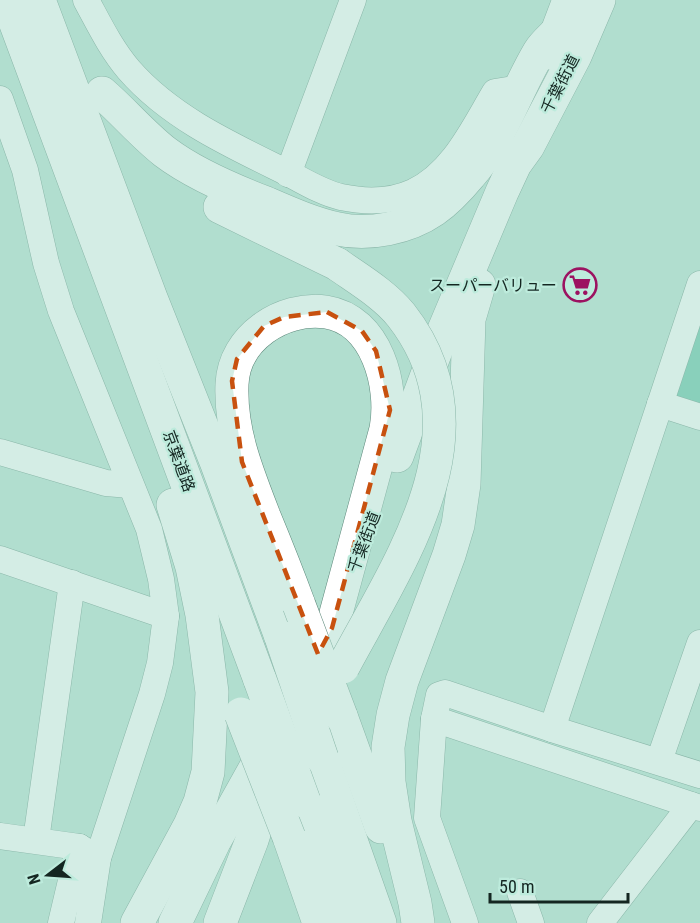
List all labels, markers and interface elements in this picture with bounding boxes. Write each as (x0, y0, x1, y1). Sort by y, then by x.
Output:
street label: 千葉街道 (537, 51, 583, 117)
supermarket icon: スーパーバリュー (562, 267, 598, 303)
place label: スーパーバリュー (429, 276, 557, 295)
street label: 京葉道路 (159, 428, 199, 494)
street label: 千葉街道 (344, 509, 384, 575)
north arrow (18, 845, 78, 905)
scale bar (490, 866, 628, 904)
text: N (24, 872, 45, 887)
text: 50 m (499, 876, 534, 897)

